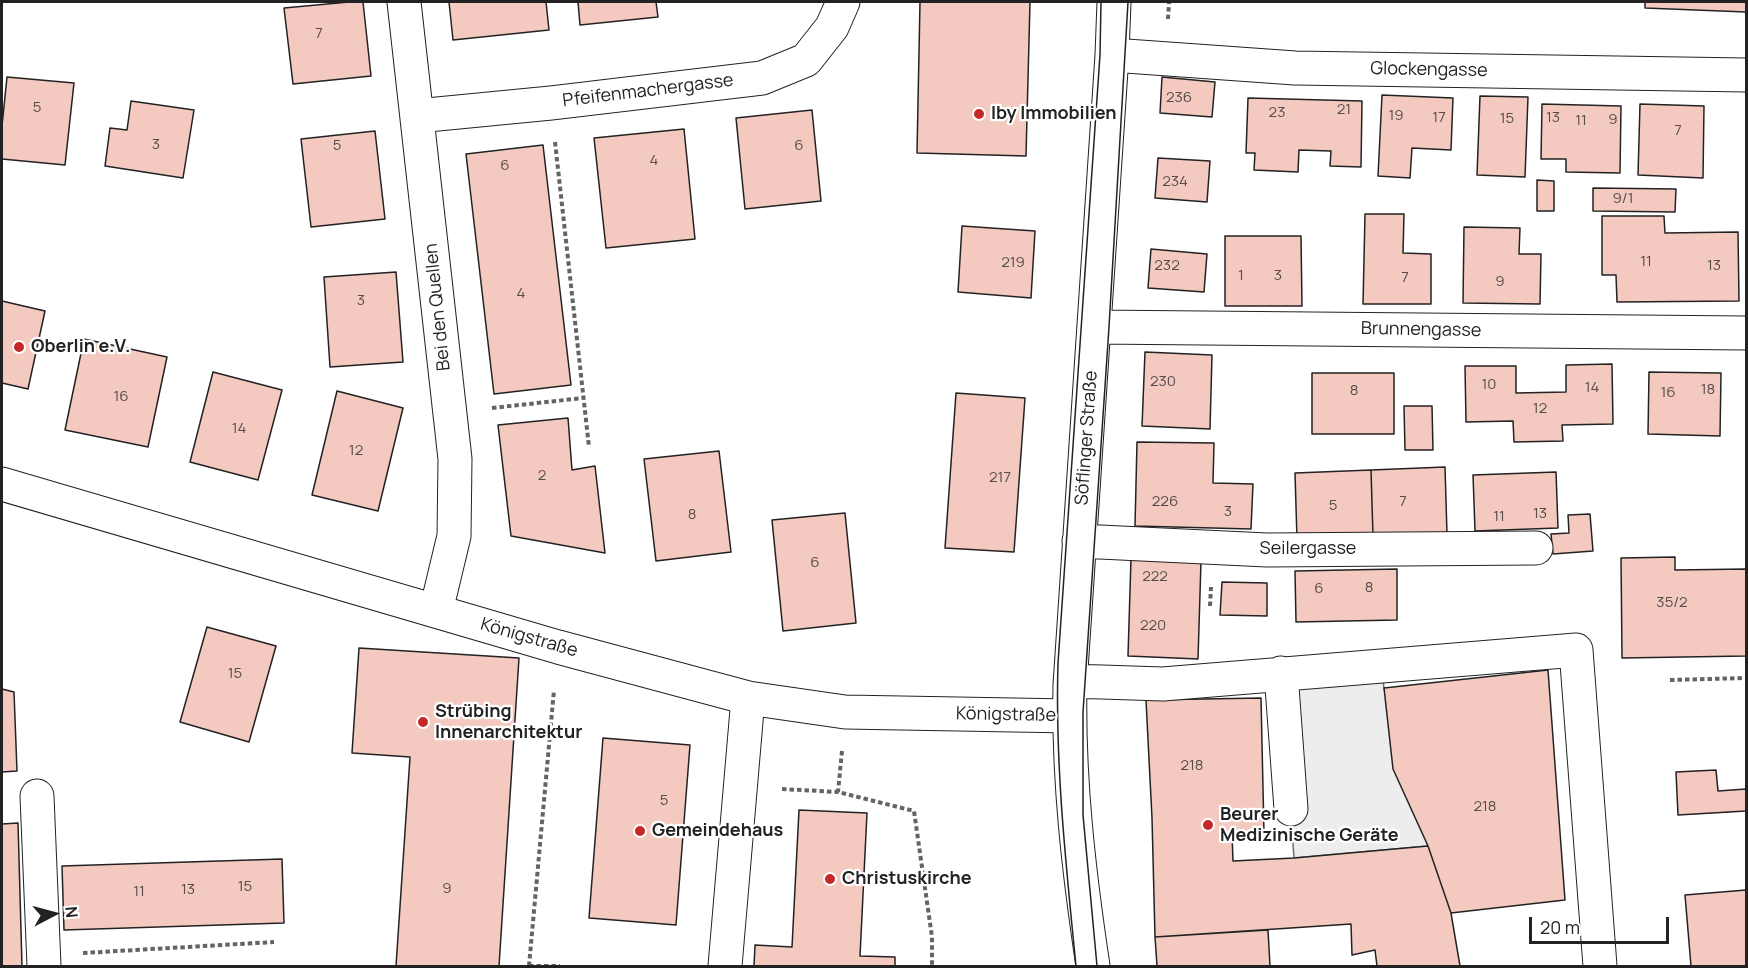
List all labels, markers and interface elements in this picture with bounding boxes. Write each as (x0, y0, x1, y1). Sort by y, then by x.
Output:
house number: 7 (315, 25, 323, 43)
street label: Glockengasse (1370, 58, 1488, 82)
street label: Pfeifenmachergasse (561, 70, 735, 112)
house number: 236 (1166, 89, 1192, 107)
house number: 5 (33, 99, 41, 117)
house number: 21 (1337, 101, 1351, 119)
place label: Iby Immobilien (991, 103, 1117, 125)
house number: 23 (1269, 104, 1285, 122)
marker: Iby Immobilien (972, 107, 986, 121)
house number: 19 (1388, 107, 1404, 125)
house number: 17 (1432, 109, 1446, 127)
house number: 13 (1546, 109, 1560, 127)
house number: 15 (1500, 110, 1514, 128)
house number: 9 (1608, 111, 1618, 129)
house number: 11 (1575, 112, 1587, 130)
house number: 7 (1674, 122, 1682, 140)
house number: 3 (152, 136, 160, 154)
house number: 5 (333, 137, 341, 155)
house number: 6 (794, 137, 804, 155)
house number: 4 (650, 152, 658, 170)
house number: 6 (500, 157, 510, 175)
house number: 234 (1162, 173, 1188, 191)
house number: 9/1 (1613, 190, 1633, 208)
street label: Bei den Quellen (421, 242, 455, 372)
house number: 11 (1640, 253, 1652, 271)
house number: 219 (1001, 254, 1025, 272)
house number: 232 (1154, 257, 1180, 275)
house number: 13 (1707, 257, 1721, 275)
house number: 1 (1238, 267, 1244, 285)
house number: 3 (1274, 267, 1282, 285)
house number: 7 (1401, 269, 1409, 287)
house number: 9 (1495, 273, 1505, 291)
house number: 4 (517, 285, 525, 303)
house number: 3 (357, 292, 365, 310)
street label: Brunnengasse (1361, 318, 1481, 342)
place label: Oberlin e.V. (31, 336, 130, 358)
marker: Oberlin e.V. (12, 340, 26, 354)
street label: Söflinger Straße (1072, 370, 1102, 506)
house number: 230 (1150, 373, 1176, 391)
house number: 10 (1482, 376, 1496, 394)
house number: 14 (1585, 379, 1599, 397)
house number: 18 (1701, 381, 1715, 399)
house number: 8 (1350, 382, 1358, 400)
house number: 16 (1660, 384, 1676, 402)
house number: 16 (113, 388, 129, 406)
house number: 12 (1533, 400, 1547, 418)
house number: 14 (232, 420, 246, 438)
house number: 12 (349, 442, 363, 460)
house number: 2 (538, 467, 546, 485)
house number: 217 (989, 469, 1011, 487)
house number: 226 (1152, 493, 1178, 511)
house number: 7 (1399, 493, 1407, 511)
house number: 5 (1329, 497, 1337, 515)
house number: 3 (1224, 503, 1232, 521)
house number: 13 (1533, 505, 1547, 523)
house number: 8 (688, 506, 696, 524)
house number: 11 (1493, 508, 1505, 526)
street label: Seilergasse (1260, 538, 1356, 560)
house number: 6 (810, 554, 820, 572)
house number: 222 (1142, 568, 1168, 586)
house number: 8 (1365, 579, 1373, 597)
house number: 6 (1314, 580, 1324, 598)
house number: 35/2 (1656, 594, 1688, 612)
street label: Königstraße (478, 614, 580, 662)
house number: 220 (1140, 617, 1166, 635)
house number: 15 (228, 665, 242, 683)
place label: Strübing Innenarchitektur (435, 701, 582, 744)
street label: Königstraße (956, 703, 1056, 727)
marker: Strübing Innenarchitektur (416, 715, 430, 729)
house number: 218 (1180, 757, 1204, 775)
house number: 5 (660, 792, 668, 810)
house number: 218 (1473, 798, 1497, 816)
place label: Beurer Medizinische Geräte (1220, 804, 1399, 846)
marker: Beurer Medizinische Geräte (1201, 818, 1215, 832)
place label: Gemeindehaus (652, 820, 783, 842)
marker: Gemeindehaus (633, 824, 647, 838)
place label: Christuskirche (842, 868, 972, 890)
marker: Christuskirche (823, 872, 837, 886)
house number: 15 (238, 878, 252, 896)
house number: 9 (442, 880, 452, 898)
house number: 13 (181, 881, 195, 899)
house number: 11 (133, 883, 145, 901)
north arrow (24, 884, 84, 944)
text: N (60, 905, 83, 919)
scale bar (1532, 905, 1672, 943)
text: 20 m (1540, 915, 1580, 939)

